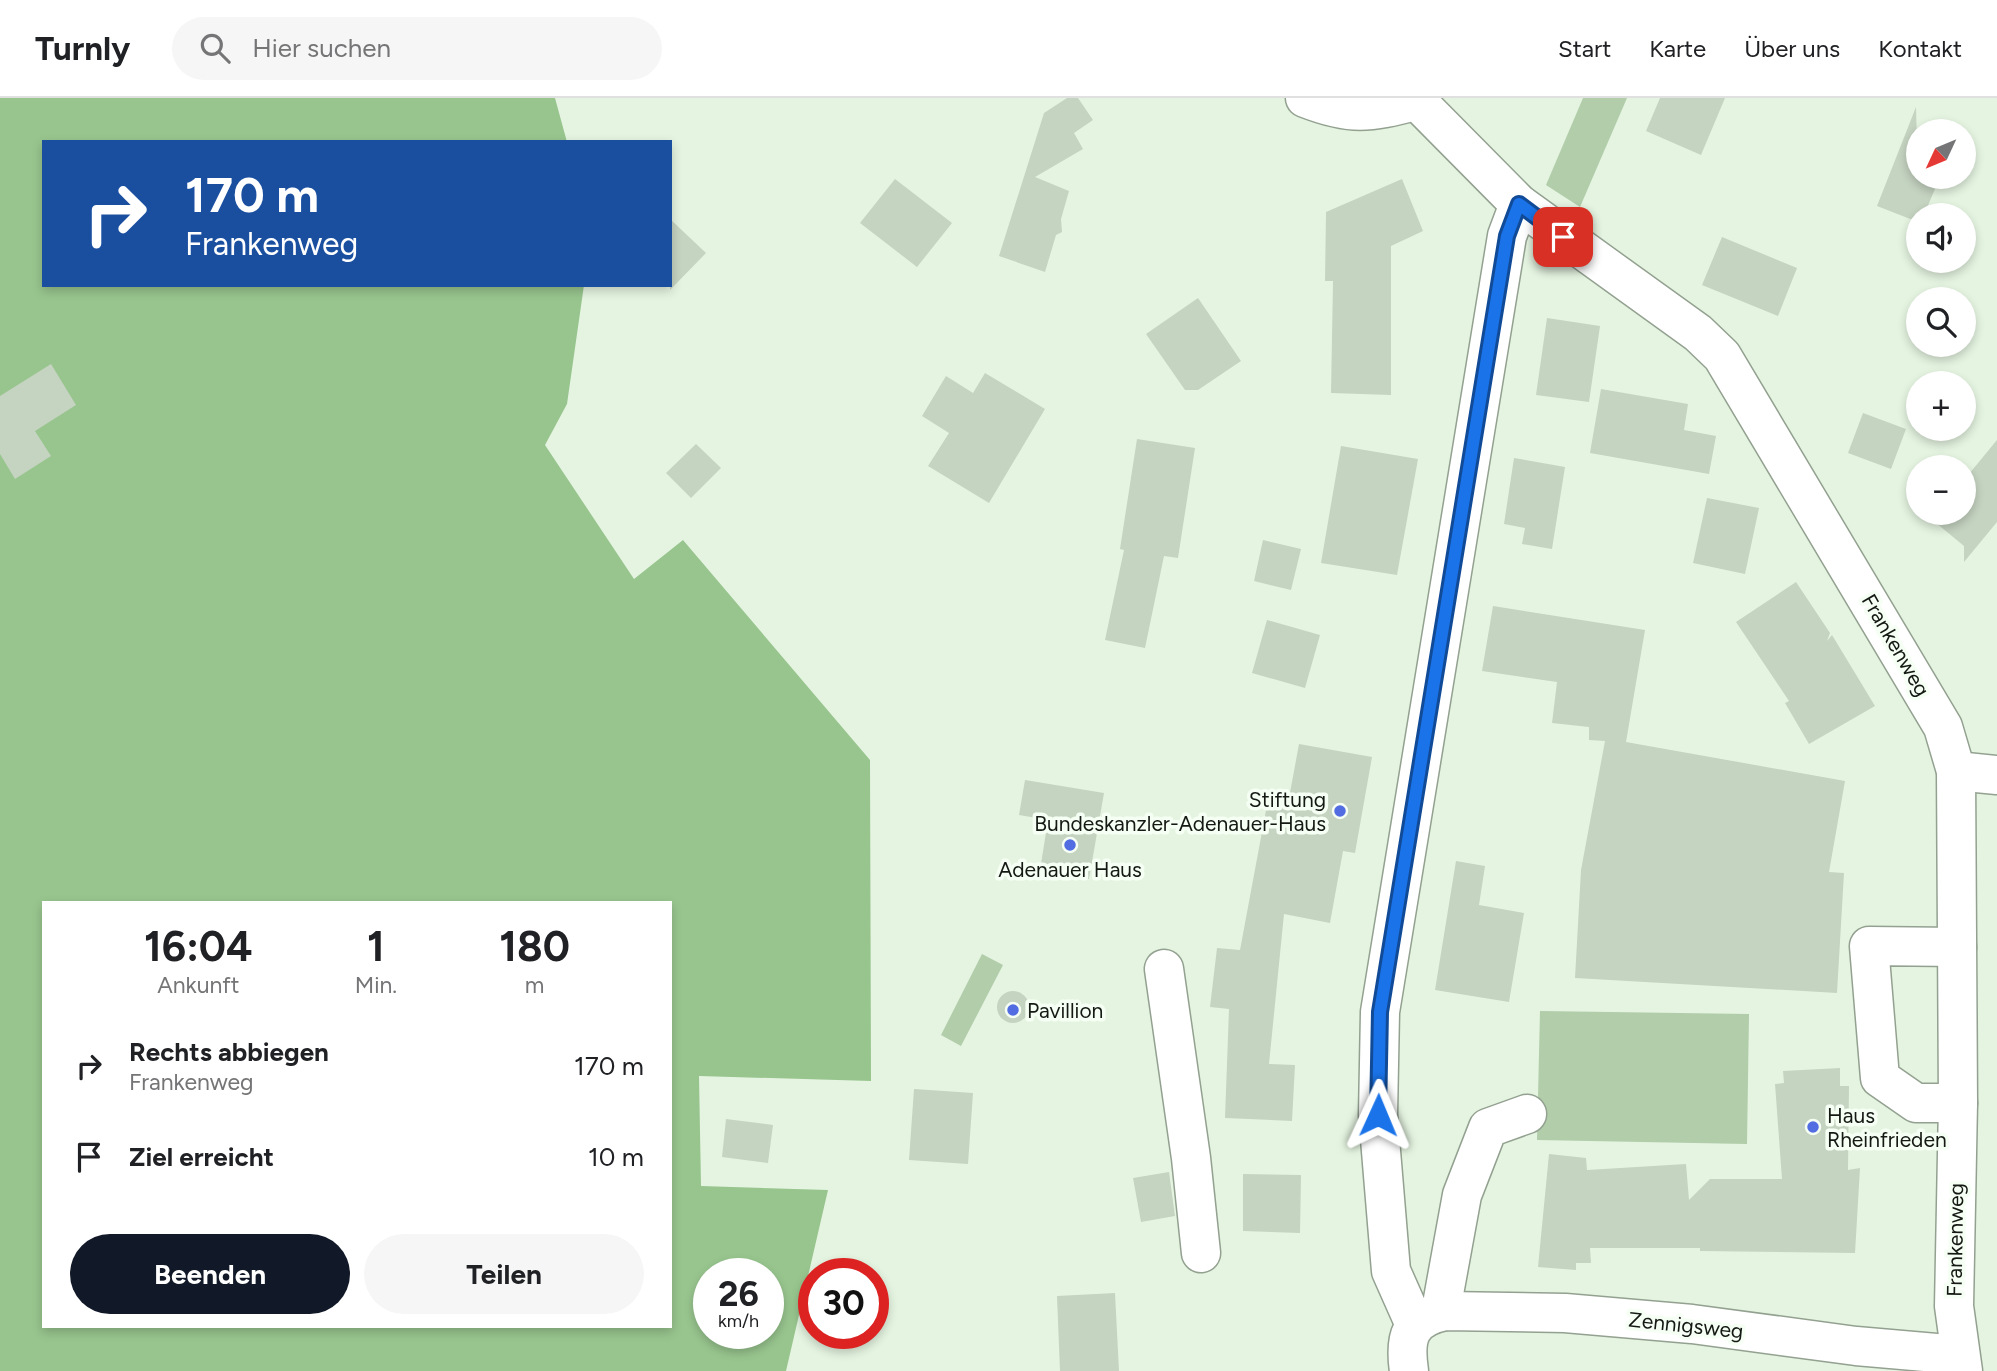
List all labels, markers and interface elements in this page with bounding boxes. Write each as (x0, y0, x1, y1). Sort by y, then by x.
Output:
search box (172, 17, 662, 80)
text: Turnly (35, 29, 130, 68)
icon: search (196, 29, 234, 67)
text: Hier suchen (252, 32, 391, 64)
text: Start (1558, 34, 1611, 63)
text: Karte (1649, 34, 1706, 63)
text: Über uns (1744, 34, 1840, 63)
text: Kontakt (1878, 34, 1962, 63)
north arrow (1906, 119, 1976, 189)
map controls (1906, 119, 1976, 525)
text: 170 m (185, 165, 319, 224)
icon: right (70, 168, 161, 259)
button: sound (1906, 203, 1976, 273)
pin (1533, 207, 1593, 267)
icon: arrive (1544, 218, 1582, 256)
text: Frankenweg (185, 225, 358, 263)
button: search (1906, 287, 1976, 357)
button: + (1906, 371, 1976, 441)
button: − (1906, 455, 1976, 525)
street label: Frankenweg (1857, 590, 1935, 700)
place label: Stiftung Bundeskanzler-Adenauer-Haus (1034, 787, 1326, 836)
marker: Stiftung Bundeskanzler-Adenauer-Haus (1332, 803, 1348, 819)
marker: Adenauer Haus (1062, 837, 1078, 853)
place label: Adenauer Haus (998, 857, 1142, 882)
text: 16:04 (144, 921, 253, 972)
text: 1 (367, 921, 385, 972)
text: 180 (499, 921, 570, 972)
text: Ankunft (157, 971, 240, 999)
text: Min. (355, 971, 397, 999)
text: m (525, 971, 544, 999)
place label: Pavillion (1027, 998, 1103, 1023)
marker: Pavillion (1005, 1002, 1021, 1018)
text: Rechts abbiegen (129, 1036, 329, 1068)
icon: right (70, 1047, 108, 1085)
text: 170 m (574, 1050, 644, 1082)
text: Frankenweg (129, 1068, 254, 1096)
position arrow (1341, 1078, 1415, 1152)
place label: Haus Rheinfrieden (1827, 1103, 1947, 1152)
marker: Haus Rheinfrieden (1805, 1119, 1821, 1135)
icon: arrive (70, 1138, 108, 1176)
text: Ziel erreicht (129, 1141, 274, 1173)
text: 10 m (588, 1141, 644, 1173)
street label: Frankenweg (1942, 1183, 1968, 1297)
button: Beenden (70, 1234, 350, 1314)
button: Teilen (364, 1234, 644, 1314)
speed limit sign: 30 (798, 1258, 889, 1349)
text: 26 (718, 1273, 759, 1315)
street label: Zennigsweg (1627, 1307, 1745, 1343)
text: km/h (718, 1310, 759, 1332)

